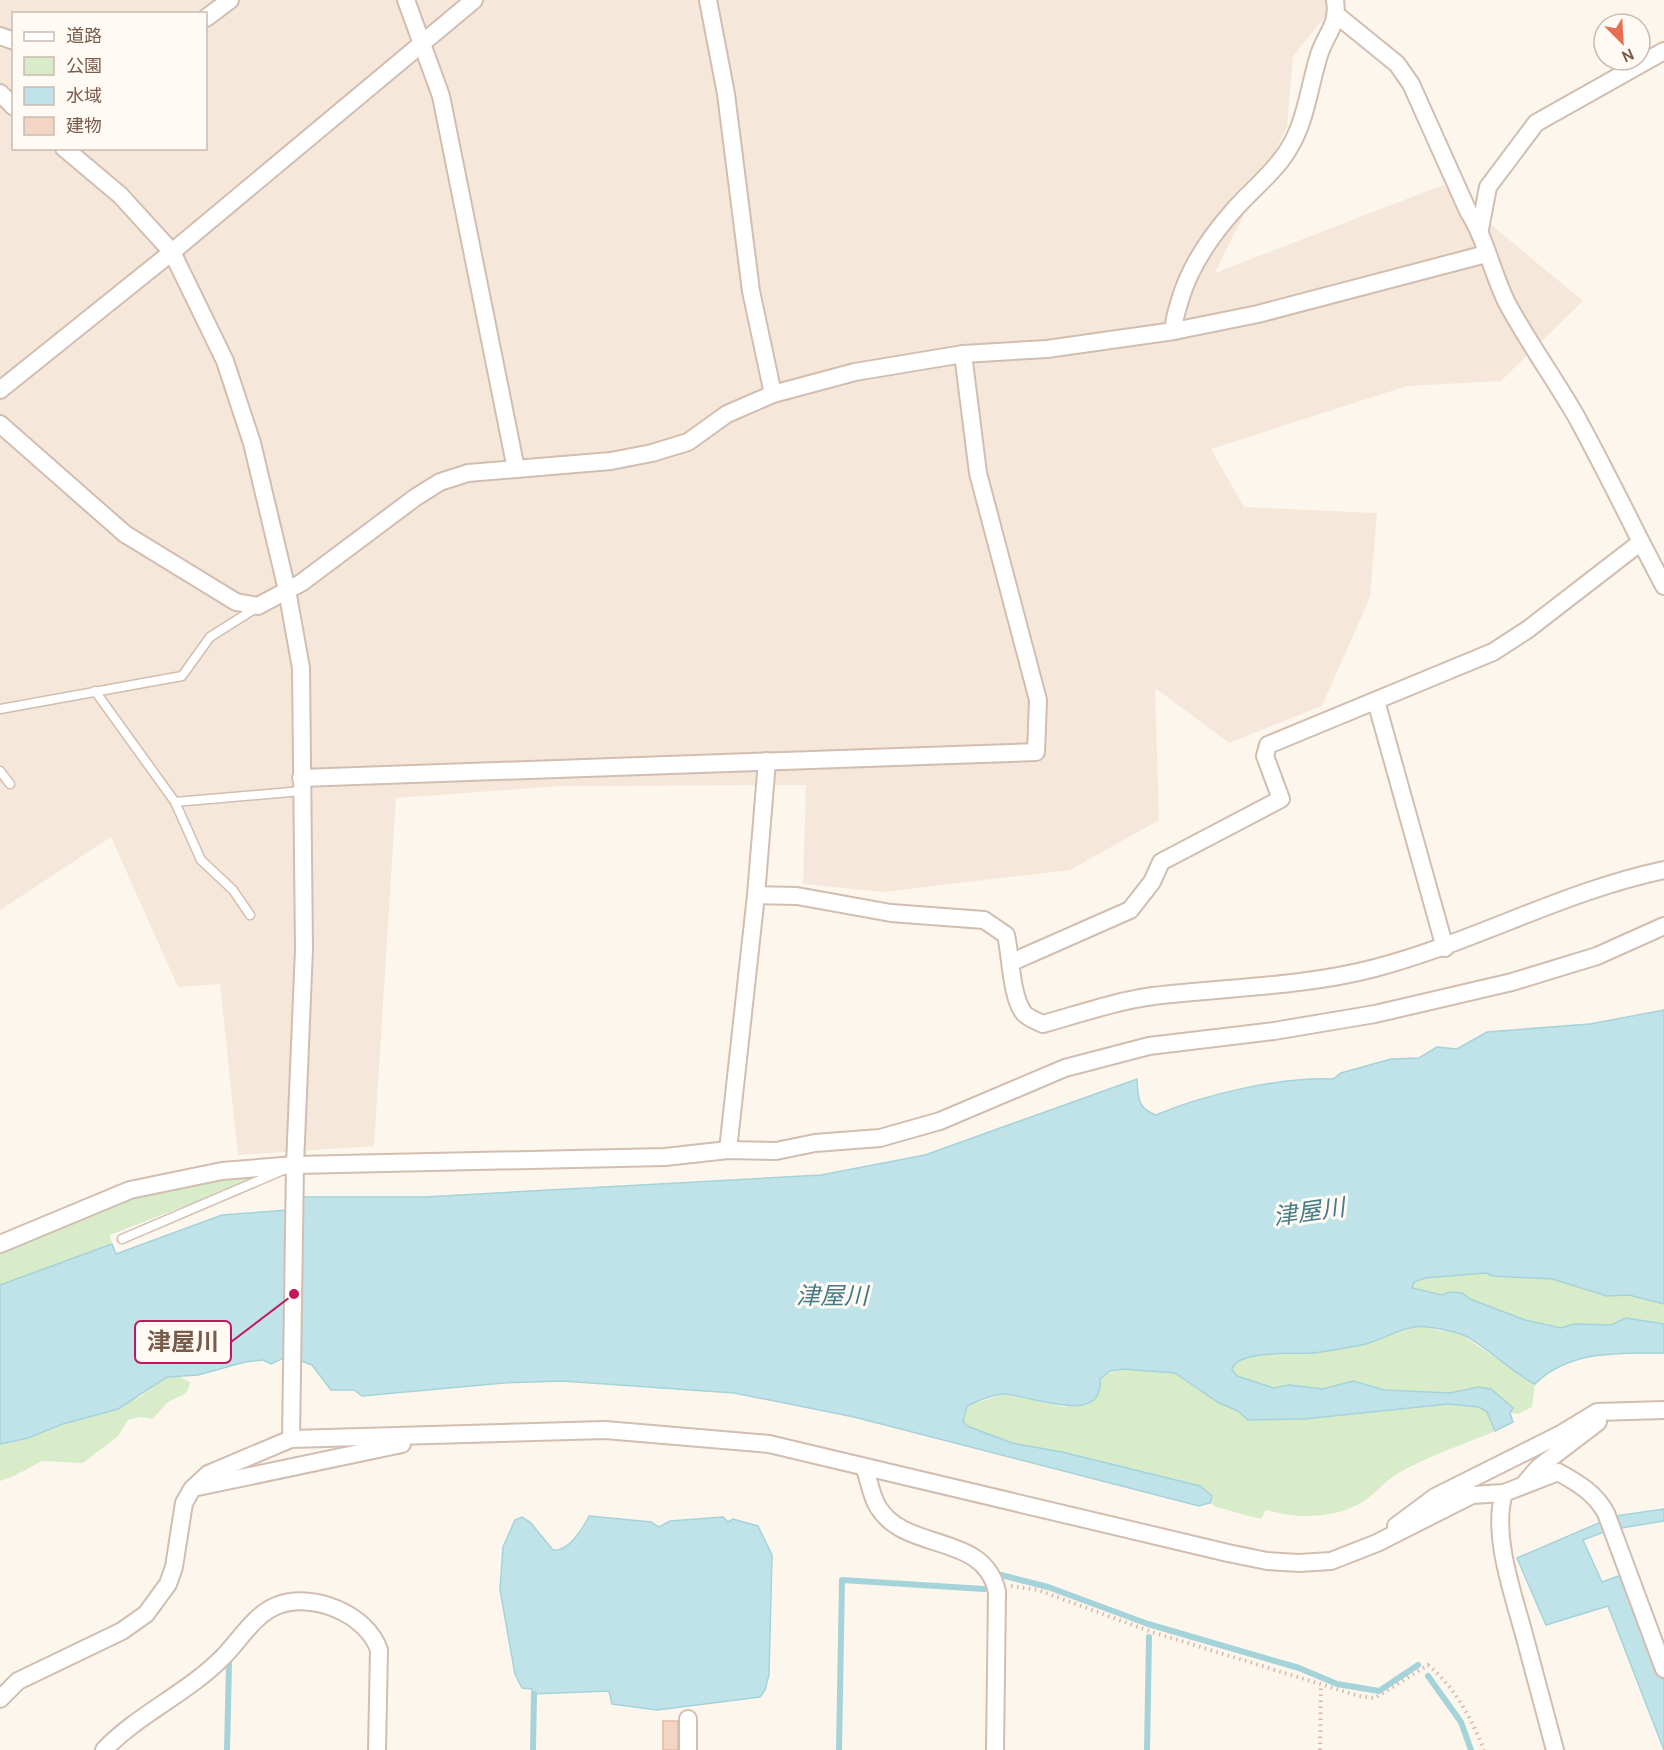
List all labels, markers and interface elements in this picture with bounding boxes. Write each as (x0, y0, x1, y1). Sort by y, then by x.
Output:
legend (12, 12, 207, 150)
north arrow (1592, 12, 1652, 72)
text: 道路 (66, 25, 102, 47)
text: N (1619, 44, 1637, 66)
text: 公園 (66, 55, 102, 77)
text: 水域 (66, 85, 102, 107)
text: 建物 (66, 115, 102, 137)
water label: 津屋川 (1271, 1192, 1350, 1231)
water label: 津屋川 (796, 1281, 871, 1310)
callout: 津屋川 (135, 1321, 231, 1363)
text: 津屋川 (147, 1327, 219, 1356)

